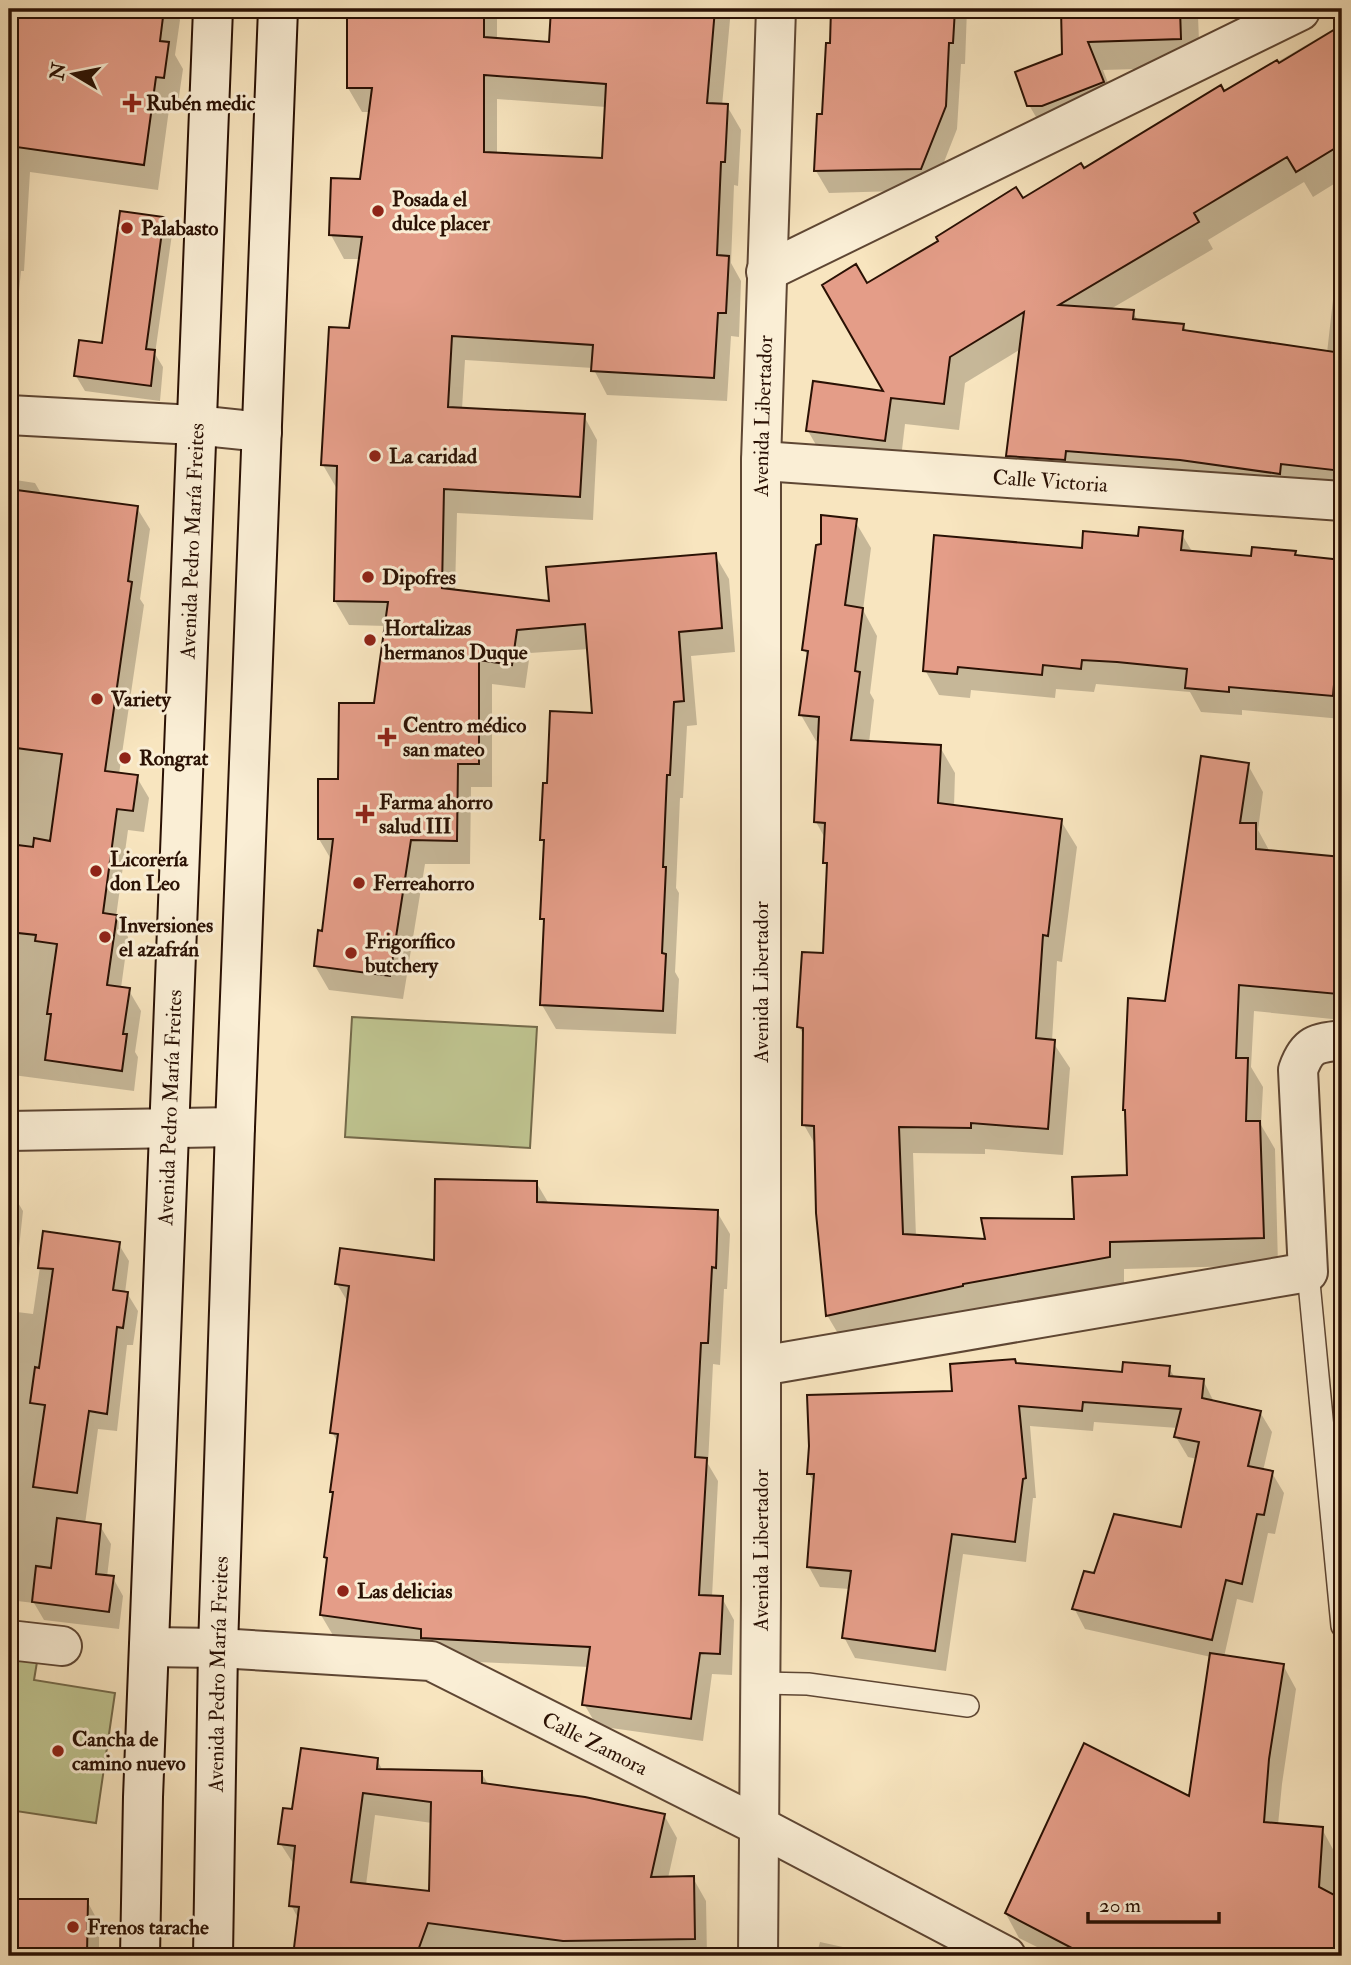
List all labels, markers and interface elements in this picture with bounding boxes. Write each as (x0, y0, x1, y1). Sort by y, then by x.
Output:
north arrow (38, 38, 108, 108)
text: N (45, 60, 72, 83)
place label: Rubén medic (146, 90, 256, 117)
marker: Rubén medic (124, 95, 140, 111)
place label: Posada el dulce placer (392, 186, 491, 237)
marker: Posada el dulce placer (370, 203, 386, 219)
place label: Palabasto (141, 215, 218, 242)
marker: Palabasto (119, 220, 135, 236)
street label: Avenida Libertador (747, 335, 779, 498)
street label: Avenida Pedro María Freites (174, 422, 210, 661)
place label: La caridad (389, 443, 478, 470)
marker: La caridad (367, 448, 383, 464)
street label: Calle Victoria (992, 463, 1109, 498)
place label: Dipofres (382, 564, 456, 591)
marker: Dipofres (360, 569, 376, 585)
place label: Hortalizas hermanos Duque (384, 615, 528, 666)
marker: Hortalizas hermanos Duque (362, 632, 378, 648)
place label: Variety (110, 686, 172, 713)
marker: Variety (89, 691, 105, 707)
place label: Centro médico san mateo (403, 712, 526, 763)
marker: Centro médico san mateo (377, 727, 397, 747)
place label: Rongrat (139, 745, 209, 772)
marker: Rongrat (117, 750, 133, 766)
place label: Farma ahorro salud III (379, 789, 493, 840)
marker: Farma ahorro salud III (357, 806, 373, 822)
place label: Licorería don Leo (110, 846, 189, 897)
marker: Licorería don Leo (88, 863, 104, 879)
place label: Ferreahorro (373, 870, 474, 897)
marker: Ferreahorro (351, 875, 367, 891)
street label: Avenida Libertador (748, 901, 775, 1064)
place label: Inversiones el azafrán (119, 912, 213, 963)
place label: Frigorífico butchery (364, 928, 455, 979)
marker: Inversiones el azafrán (97, 929, 113, 945)
marker: Frigorífico butchery (343, 945, 359, 961)
street label: Avenida Pedro María Freites (152, 989, 188, 1227)
street label: Avenida Libertador (747, 1469, 775, 1632)
street label: Avenida Pedro María Freites (202, 1556, 234, 1793)
place label: Las delicias (357, 1578, 452, 1605)
marker: Las delicias (335, 1583, 351, 1599)
street label: Calle Zamora (538, 1706, 653, 1782)
place label: Cancha de camino nuevo (72, 1726, 186, 1777)
marker: Cancha de camino nuevo (50, 1743, 66, 1759)
scale bar (1088, 1881, 1220, 1925)
text: 20 m (1099, 1892, 1141, 1919)
place label: Frenos tarache (87, 1914, 209, 1941)
marker: Frenos tarache (65, 1919, 81, 1935)

